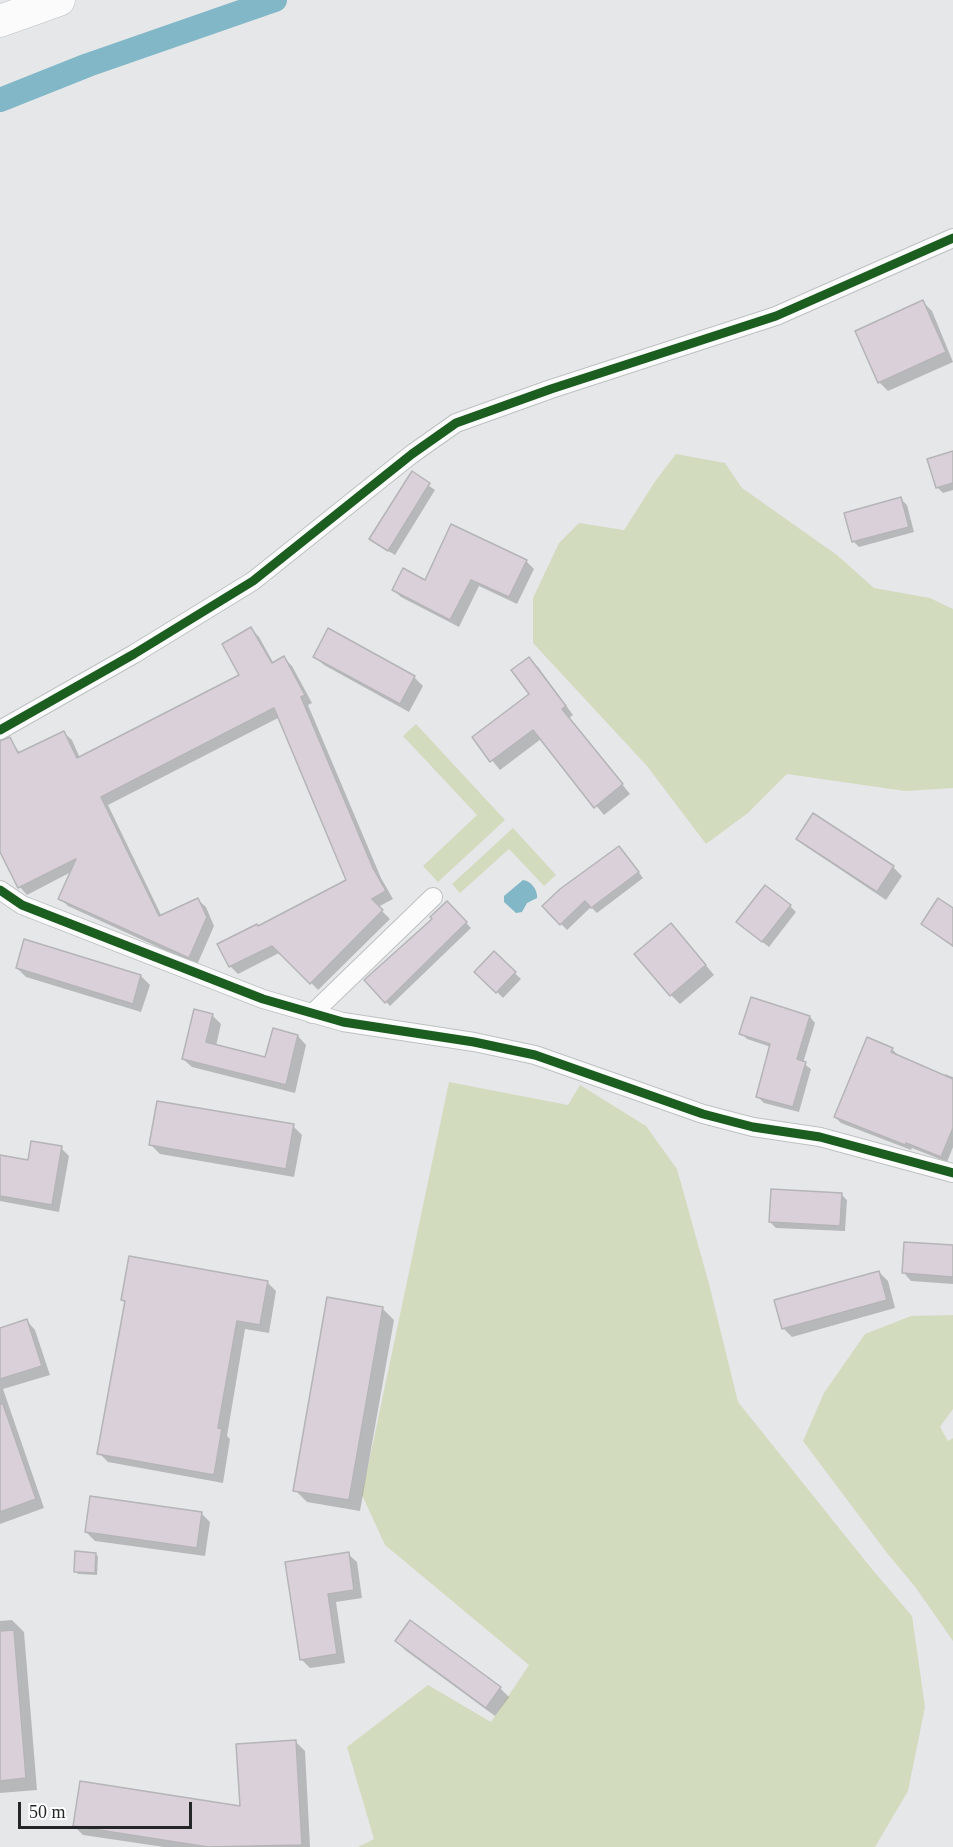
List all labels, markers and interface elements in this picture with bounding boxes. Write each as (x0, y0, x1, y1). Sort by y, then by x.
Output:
scale bar (21, 1790, 195, 1828)
text: 50 m (29, 1802, 66, 1822)

